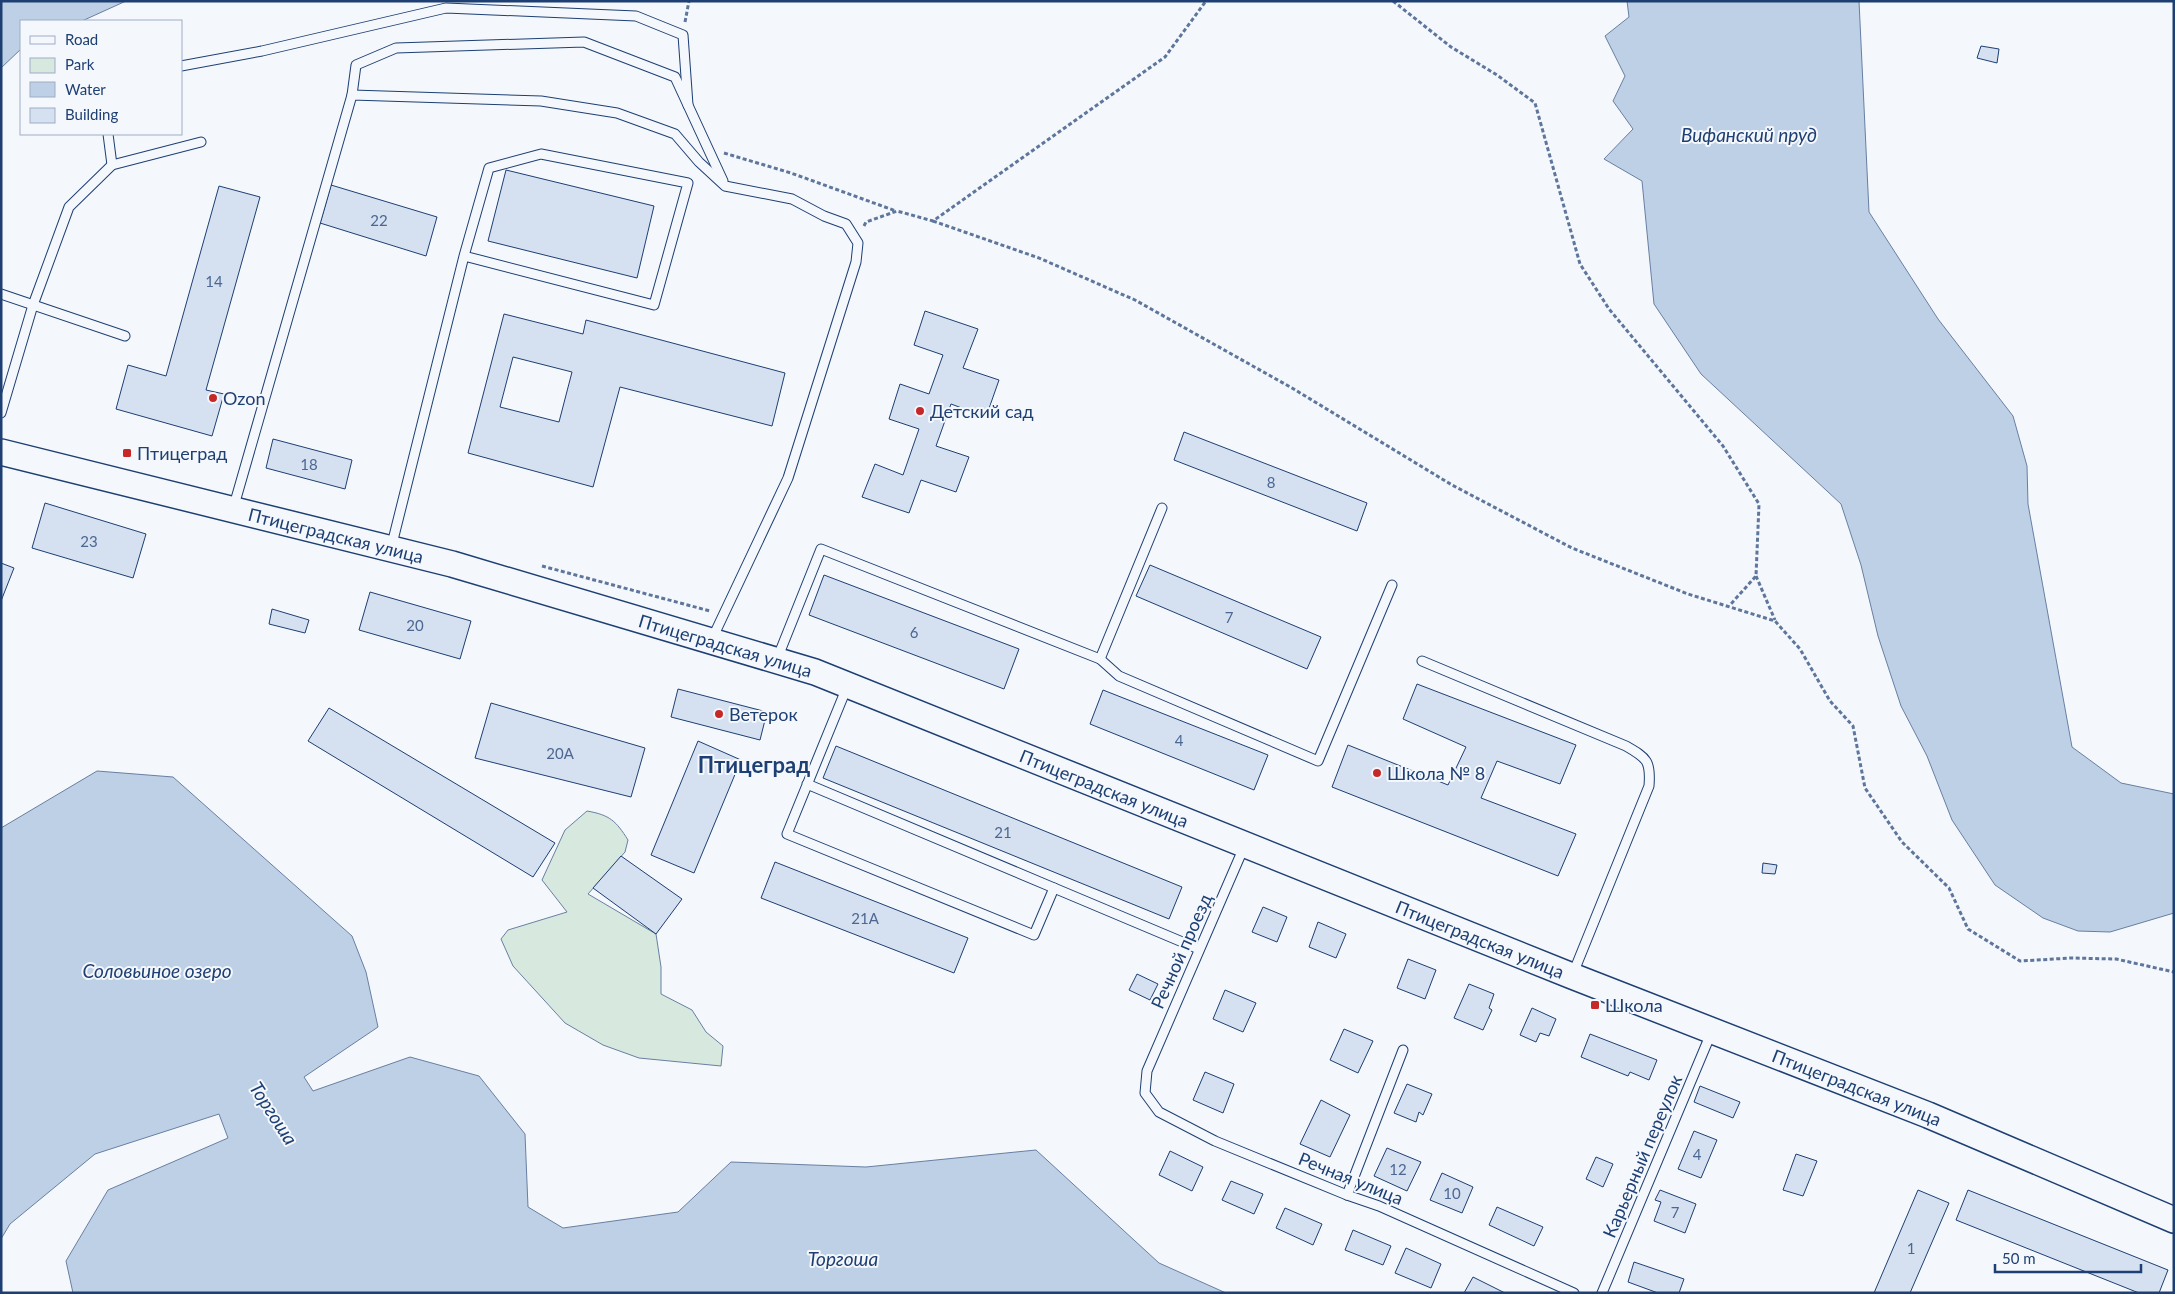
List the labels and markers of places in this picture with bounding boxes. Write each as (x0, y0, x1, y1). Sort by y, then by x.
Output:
place label: Ozon (223, 387, 265, 409)
marker: Ozon (207, 392, 219, 404)
place label: Детский сад (930, 400, 1034, 422)
marker: Детский сад (914, 405, 926, 417)
place label: Птицеград (137, 442, 227, 464)
marker: Птицеград (121, 447, 133, 459)
place label: Ветерок (729, 703, 798, 725)
marker: Ветерок (713, 708, 725, 720)
place label: Школа № 8 (1387, 762, 1485, 784)
marker: Школа № 8 (1371, 767, 1383, 779)
place label: Школа (1605, 994, 1663, 1016)
marker: Школа (1589, 999, 1601, 1011)

